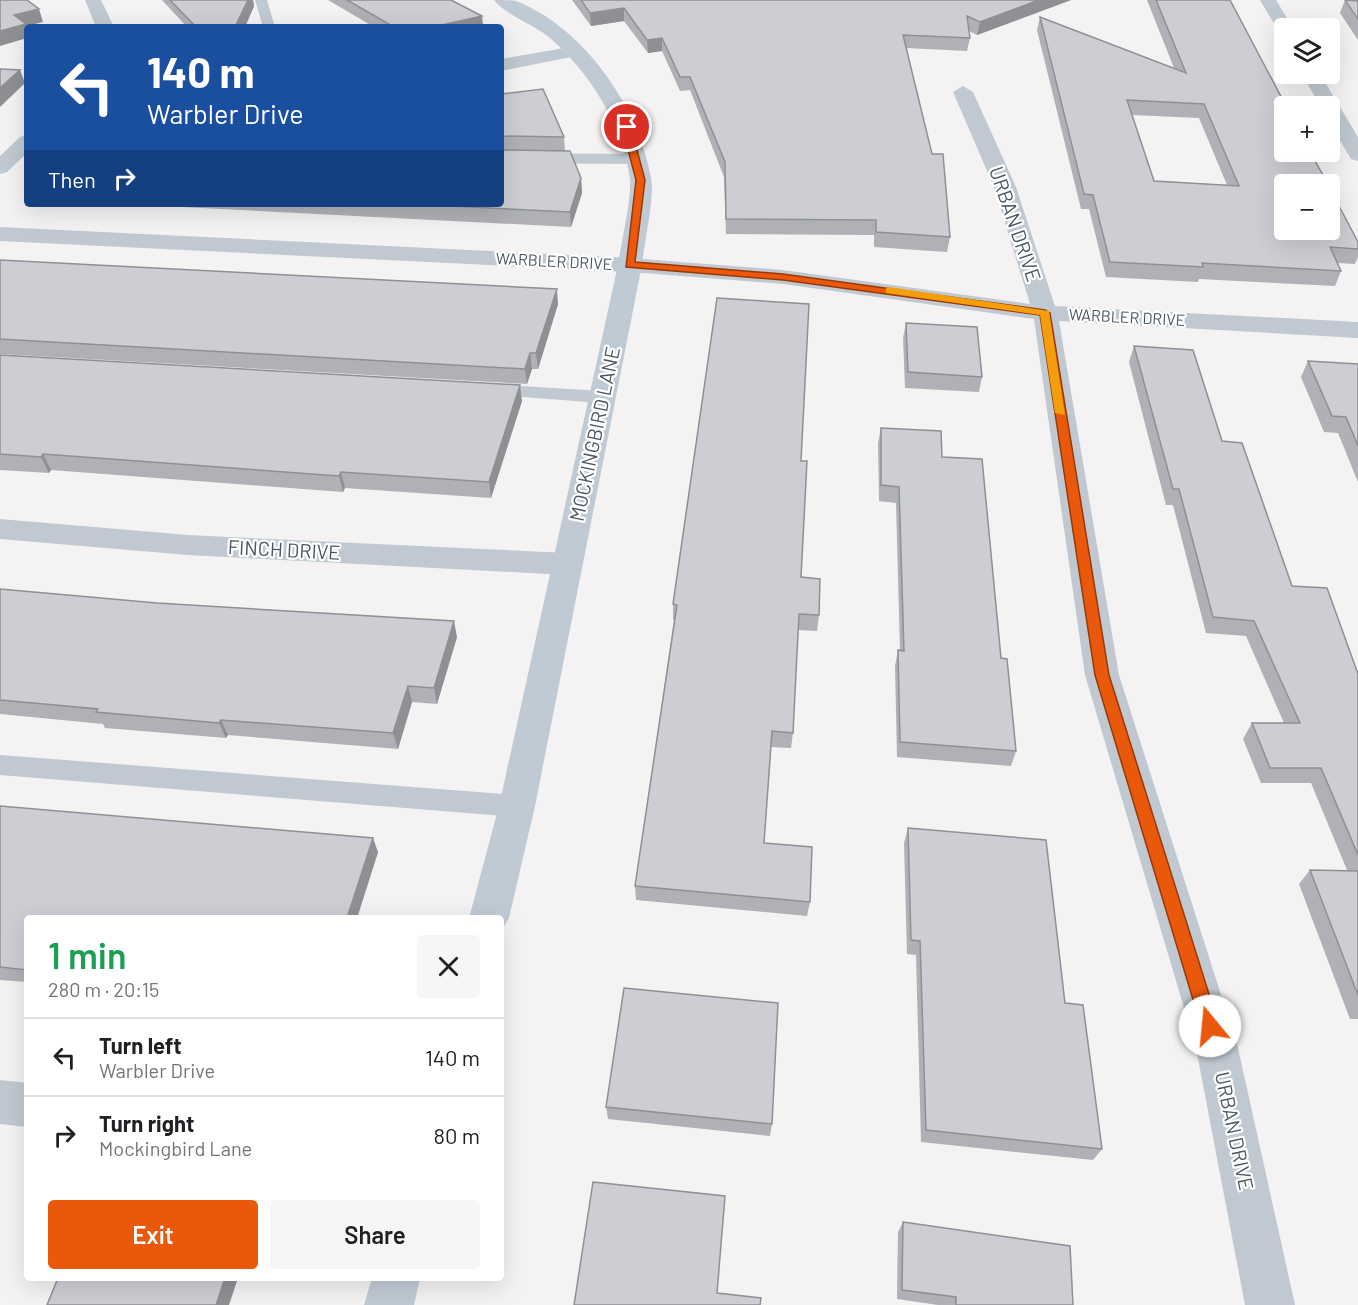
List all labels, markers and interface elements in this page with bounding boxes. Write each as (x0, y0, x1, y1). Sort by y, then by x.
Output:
map controls (1274, 18, 1340, 240)
button: layers (1274, 18, 1340, 84)
text: 140 m (147, 46, 255, 96)
icon: left (48, 48, 126, 126)
button: + (1274, 96, 1340, 162)
text: Warbler Drive (147, 97, 304, 129)
pin (601, 101, 652, 152)
icon: arrive (610, 110, 643, 143)
icon: right (108, 162, 141, 195)
street label: URBAN DRIVE (985, 163, 1047, 284)
text: Then (48, 166, 96, 192)
button: − (1274, 174, 1340, 240)
street label: WARBLER DRIVE (495, 248, 613, 273)
street label: WARBLER DRIVE (1068, 304, 1186, 329)
street label: MOCKINGBIRD LANE (564, 344, 624, 523)
street label: FINCH DRIVE (227, 534, 341, 564)
text: 1 min (48, 933, 127, 976)
button: close (417, 935, 480, 998)
text: 280 m · 20:15 (48, 977, 159, 1001)
position arrow (1178, 994, 1242, 1058)
text: Turn left (99, 1032, 182, 1058)
icon: left (48, 1041, 81, 1074)
text: 140 m (425, 1044, 480, 1070)
text: Warbler Drive (99, 1058, 215, 1082)
street label: URBAN DRIVE (1211, 1069, 1259, 1192)
text: Turn right (99, 1110, 194, 1136)
icon: right (48, 1119, 81, 1152)
text: 80 m (434, 1122, 480, 1148)
text: Mockingbird Lane (99, 1136, 252, 1160)
button: Exit (48, 1200, 258, 1269)
button: Share (270, 1200, 480, 1269)

